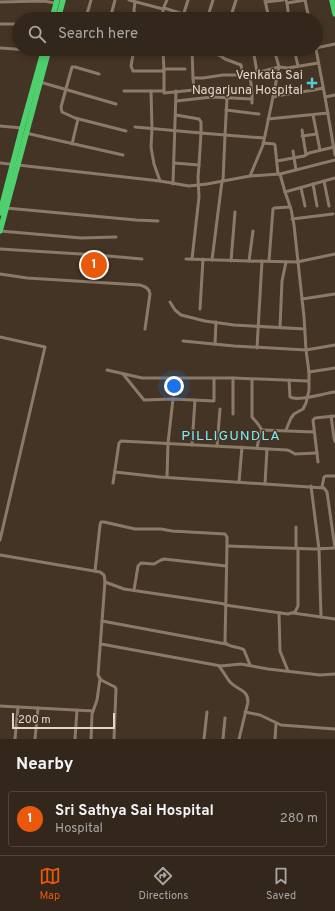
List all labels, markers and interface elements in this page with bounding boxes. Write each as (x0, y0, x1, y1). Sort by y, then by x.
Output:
search box (12, 12, 323, 56)
icon: search (26, 23, 48, 45)
text: Search here (58, 25, 138, 44)
place label: Venkata Sai Nagarjuna Hospital (192, 68, 303, 99)
marker: Venkata Sai Nagarjuna Hospital (306, 77, 318, 89)
pin: 1 (81, 250, 107, 280)
your location (164, 376, 184, 396)
district label: PILLIGUNDLA (181, 428, 281, 445)
scale bar (12, 711, 115, 730)
text: 200 m (18, 713, 51, 727)
text: Nearby (16, 754, 73, 776)
text: Sri Sathya Sai Hospital (55, 802, 214, 821)
text: 1 (27, 811, 33, 827)
text: 280 m (280, 811, 318, 827)
text: Hospital (55, 821, 103, 837)
tab: Map (39, 865, 61, 903)
tab: Directions (138, 865, 188, 903)
tab: Saved (266, 865, 296, 903)

